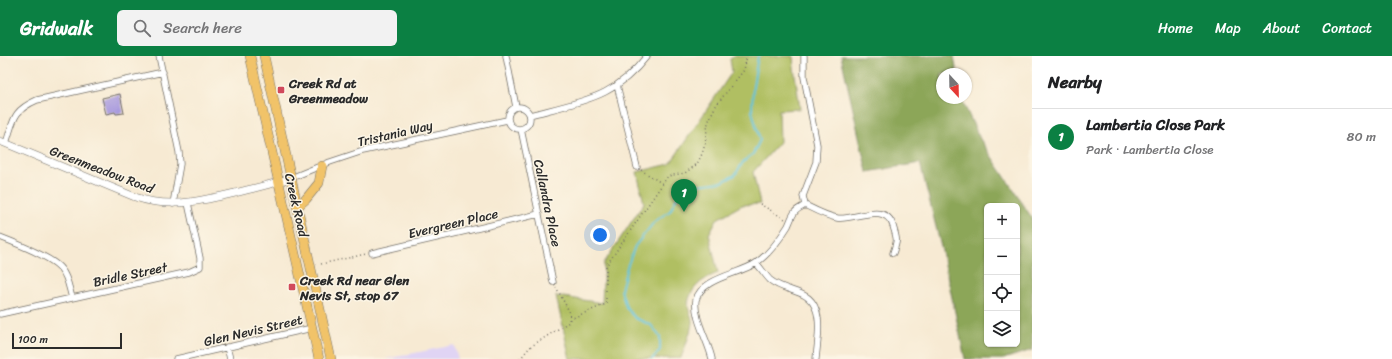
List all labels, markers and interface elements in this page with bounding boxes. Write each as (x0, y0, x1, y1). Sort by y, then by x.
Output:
search box (117, 10, 397, 46)
text: Gridwalk (20, 12, 93, 45)
text: Search here (163, 15, 242, 41)
text: Home (1158, 16, 1193, 41)
text: Map (1215, 16, 1241, 41)
text: About (1263, 16, 1300, 41)
text: Contact (1322, 16, 1372, 41)
icon: search (131, 17, 153, 39)
text: Nearby (1048, 67, 1102, 97)
north arrow (936, 68, 972, 104)
place label: Creek Rd at Greenmeadow (288, 72, 369, 110)
marker: Creek Rd at Greenmeadow (276, 85, 286, 95)
text: Lambertia Close Park (1086, 112, 1225, 138)
street label: Tristania Way (355, 114, 435, 153)
text: 1 (1058, 125, 1064, 148)
text: 80 m (1347, 125, 1376, 148)
text: Park · Lambertia Close (1086, 138, 1214, 161)
street label: Greenmeadow Road (46, 139, 158, 200)
street label: Callandra Place (527, 157, 568, 249)
street label: Creek Road (278, 171, 315, 240)
pin: 1 (671, 179, 697, 212)
street label: Evergreen Place (406, 202, 501, 245)
map controls (984, 203, 1020, 347)
button: + (984, 203, 1020, 239)
your location (590, 225, 610, 245)
button: − (984, 239, 1020, 275)
street label: Bridle Street (91, 255, 170, 294)
place label: Creek Rd near Glen Nevis St, stop 67 (299, 269, 410, 307)
button: locate (984, 275, 1020, 311)
marker: Creek Rd near Glen Nevis St, stop 67 (287, 282, 297, 292)
street label: Glen Nevis Street (201, 308, 305, 353)
button: layers (984, 311, 1020, 347)
text: 100 m (18, 330, 48, 349)
scale bar (12, 331, 122, 350)

